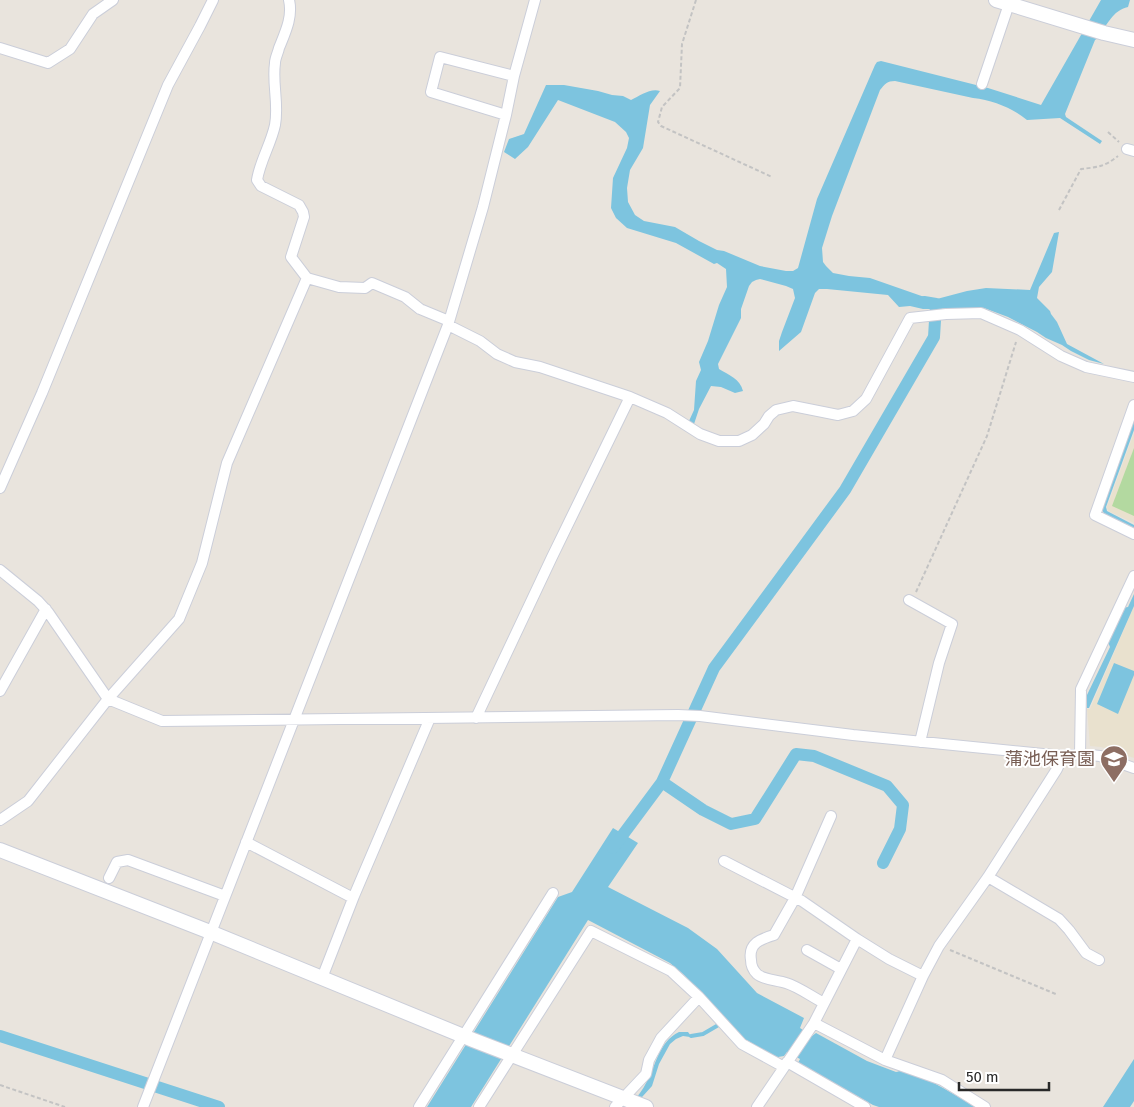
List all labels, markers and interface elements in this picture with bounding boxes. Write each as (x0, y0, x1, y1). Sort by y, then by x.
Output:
school or university icon: 蒲池保育園 (1099, 744, 1129, 783)
place label: 蒲池保育園 (1005, 748, 1095, 770)
scale bar (959, 1060, 1049, 1092)
text: 50 m (966, 1068, 999, 1086)

